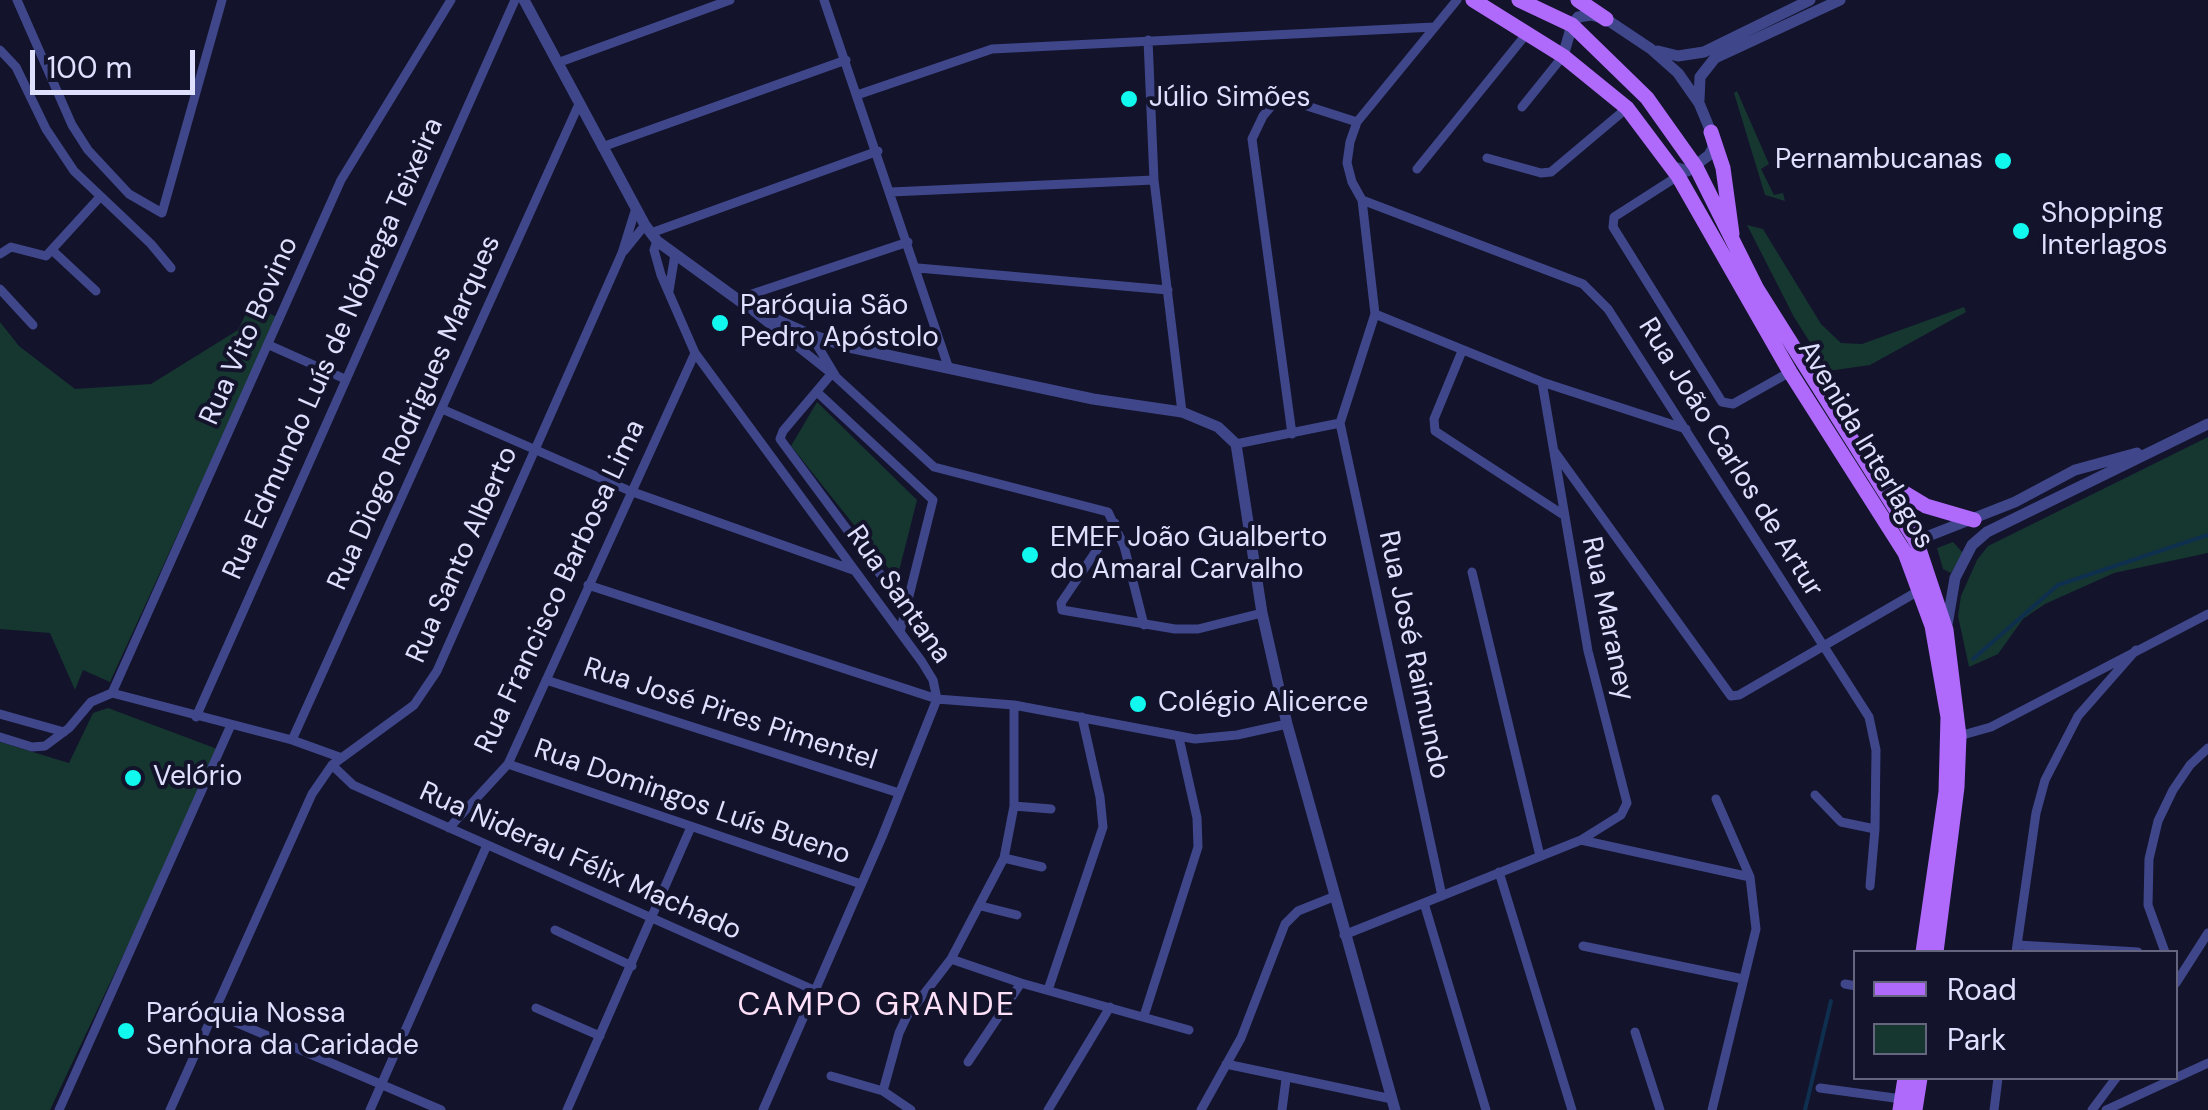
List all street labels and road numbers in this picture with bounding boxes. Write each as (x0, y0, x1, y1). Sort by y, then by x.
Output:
street label: Rua Edmundo Luís de Nóbrega Teixeira (217, 113, 451, 585)
street label: Rua Diogo Rodrigues Marques (321, 230, 509, 596)
street label: Rua Vito Bovino (193, 232, 307, 430)
street label: Rua João Carlos de Artur (1630, 312, 1830, 604)
street label: Avenida Interlagos (1790, 335, 1940, 555)
street label: Rua Francisco Barbosa Lima (469, 415, 653, 759)
street label: Rua Santo Alberto (400, 442, 526, 668)
street label: Rua Santana (838, 520, 958, 670)
street label: Rua José Raimundo (1370, 528, 1456, 782)
street label: Rua Maraney (1573, 534, 1641, 704)
street label: Rua José Pires Pimentel (579, 652, 881, 778)
street label: Rua Domingos Luís Bueno (529, 733, 855, 873)
street label: Rua Niderau Félix Machado (414, 776, 746, 948)

